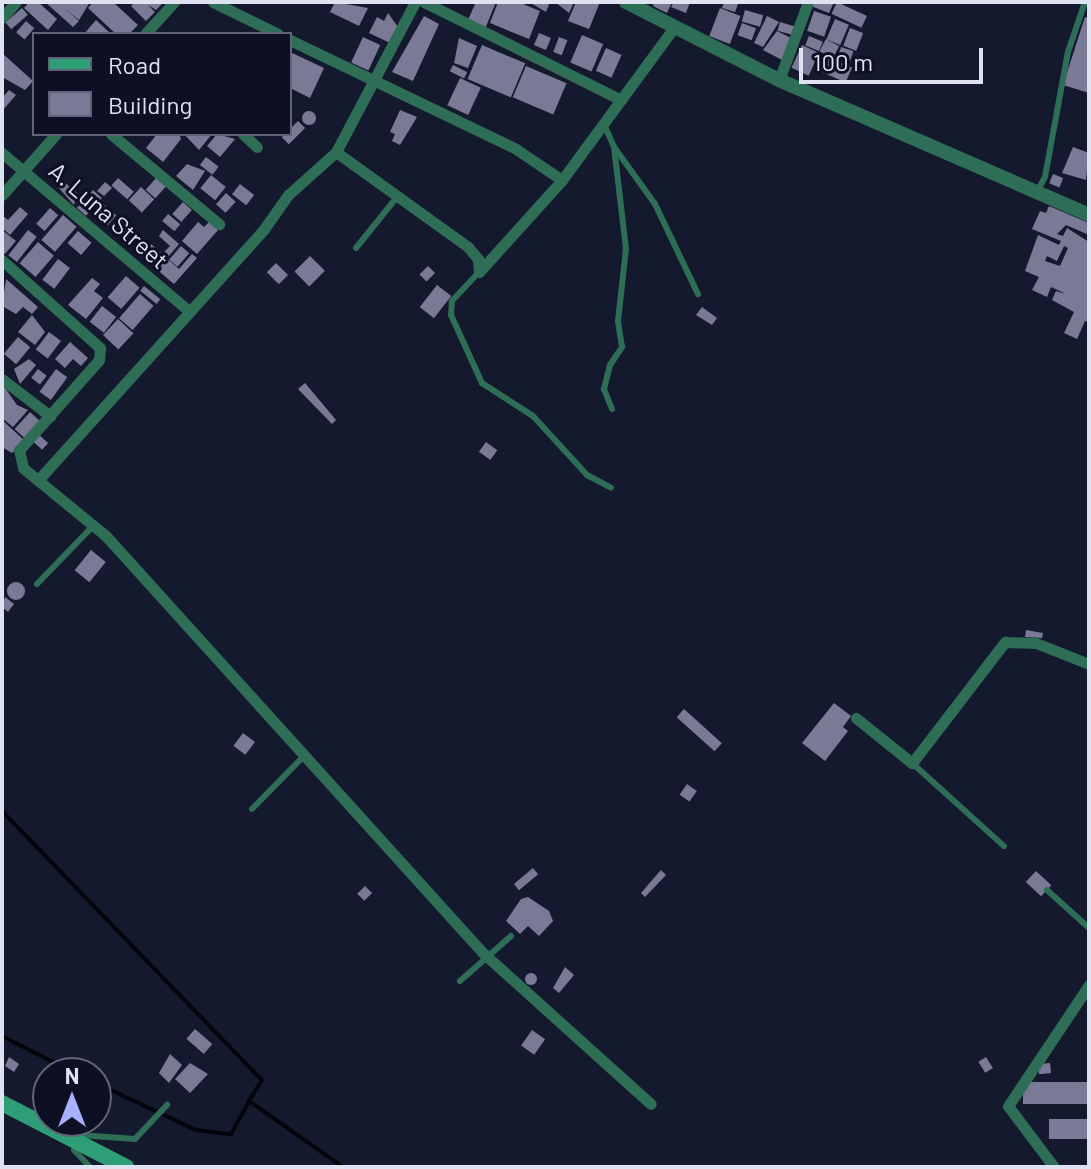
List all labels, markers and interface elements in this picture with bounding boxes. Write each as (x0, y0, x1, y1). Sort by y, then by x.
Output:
legend (32, 32, 292, 136)
scale bar (803, 32, 987, 82)
text: 100 m (813, 47, 873, 76)
text: Road (108, 50, 161, 79)
text: Building (108, 90, 192, 119)
street label: A. Luna Street (44, 156, 174, 274)
north arrow (32, 1057, 112, 1137)
text: N (65, 1062, 79, 1088)

